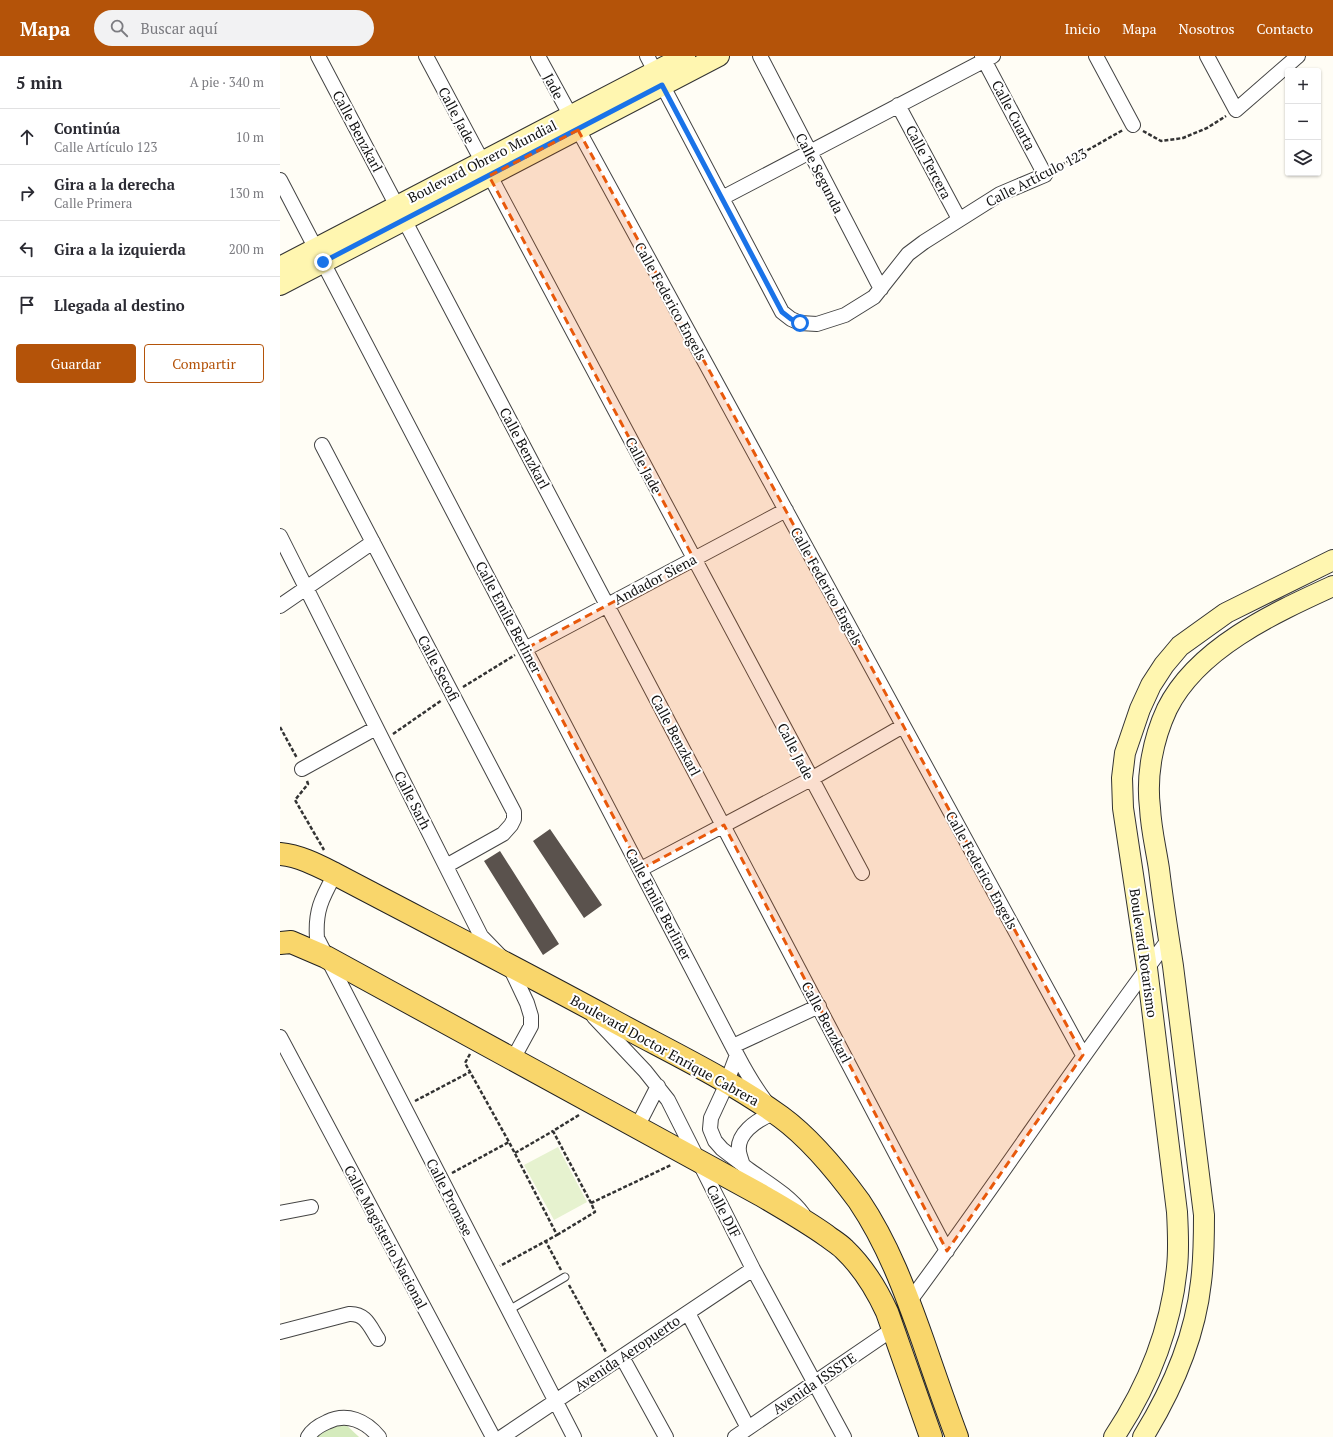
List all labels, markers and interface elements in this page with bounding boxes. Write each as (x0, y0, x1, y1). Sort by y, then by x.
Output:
search box (94, 10, 374, 46)
text: Mapa (20, 16, 70, 41)
icon: search (108, 17, 130, 39)
text: Buscar aquí (140, 18, 218, 38)
text: Inicio (1064, 19, 1100, 38)
text: Mapa (1122, 19, 1157, 38)
text: Nosotros (1179, 19, 1235, 38)
text: Contacto (1257, 19, 1313, 38)
map controls (1285, 68, 1321, 176)
button: + (1285, 68, 1321, 104)
street label: Jade (539, 70, 569, 102)
text: 5 min (16, 71, 63, 94)
text: A pie · 340 m (190, 73, 264, 91)
street label: Calle Cuarta (988, 77, 1040, 153)
street label: Calle Jade (434, 83, 480, 147)
street label: Calle Benzkarl (329, 87, 387, 175)
button: − (1285, 104, 1321, 140)
street label: Boulevard Obrero Mundial (404, 115, 560, 207)
text: Continúa (54, 118, 120, 138)
street label: Calle Tercera (902, 122, 956, 202)
icon: ahead (16, 126, 38, 148)
text: 10 m (236, 128, 264, 146)
street label: Calle Segunda (792, 129, 848, 217)
text: Calle Artículo 123 (54, 138, 157, 156)
button: layers (1285, 140, 1321, 176)
street label: Calle Artículo 123 (982, 143, 1090, 211)
text: Gira a la derecha (54, 174, 175, 194)
icon: right (16, 182, 38, 204)
text: 130 m (229, 184, 264, 202)
text: Calle Primera (54, 194, 132, 212)
icon: left (16, 238, 38, 260)
street label: Calle Federico Engels (631, 238, 711, 364)
text: Gira a la izquierda (54, 239, 186, 259)
text: 200 m (229, 240, 264, 258)
route end (314, 253, 332, 271)
icon: arrive (16, 294, 38, 316)
text: Llegada al destino (54, 295, 185, 315)
route start (791, 314, 809, 332)
button: Guardar (16, 344, 136, 383)
button: Compartir (144, 344, 264, 383)
street label: Calle Benzkarl (496, 404, 554, 492)
street label: Calle Jade (621, 433, 667, 497)
street label: Calle Federico Engels (787, 523, 867, 649)
street label: Andador Siena (610, 549, 700, 609)
street label: Calle Emile Berliner (471, 558, 547, 677)
street label: Calle Secofi (414, 632, 464, 704)
street label: Calle Benzkarl (647, 691, 705, 779)
street label: Calle Jade (773, 719, 819, 783)
street label: Calle Sarh (390, 768, 436, 832)
street label: Calle Federico Engels (942, 807, 1022, 933)
street label: Calle Emile Berliner (621, 845, 697, 964)
street label: Boulevard Rotarismo (1126, 887, 1162, 1019)
street label: Calle Benzkarl (798, 978, 856, 1066)
street label: Boulevard Doctor Enrique Cabrera (567, 990, 763, 1110)
street label: Calle Pronase (422, 1155, 478, 1239)
street label: Calle Magisterio Nacional (340, 1162, 432, 1312)
street label: Calle DIF (703, 1181, 745, 1241)
street label: Avenida Aeropuerto (571, 1310, 684, 1395)
street label: Avenida ISSSTE (768, 1348, 860, 1418)

